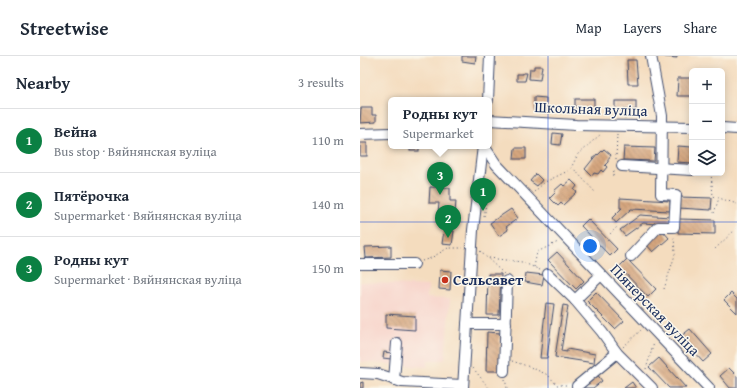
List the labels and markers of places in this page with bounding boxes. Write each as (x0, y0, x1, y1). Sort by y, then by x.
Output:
pin: 3 (427, 162, 453, 195)
pin: 1 (470, 178, 496, 211)
pin: 2 (435, 205, 461, 238)
place label: Сельсавет (453, 269, 524, 290)
marker: Сельсавет (440, 275, 450, 285)

